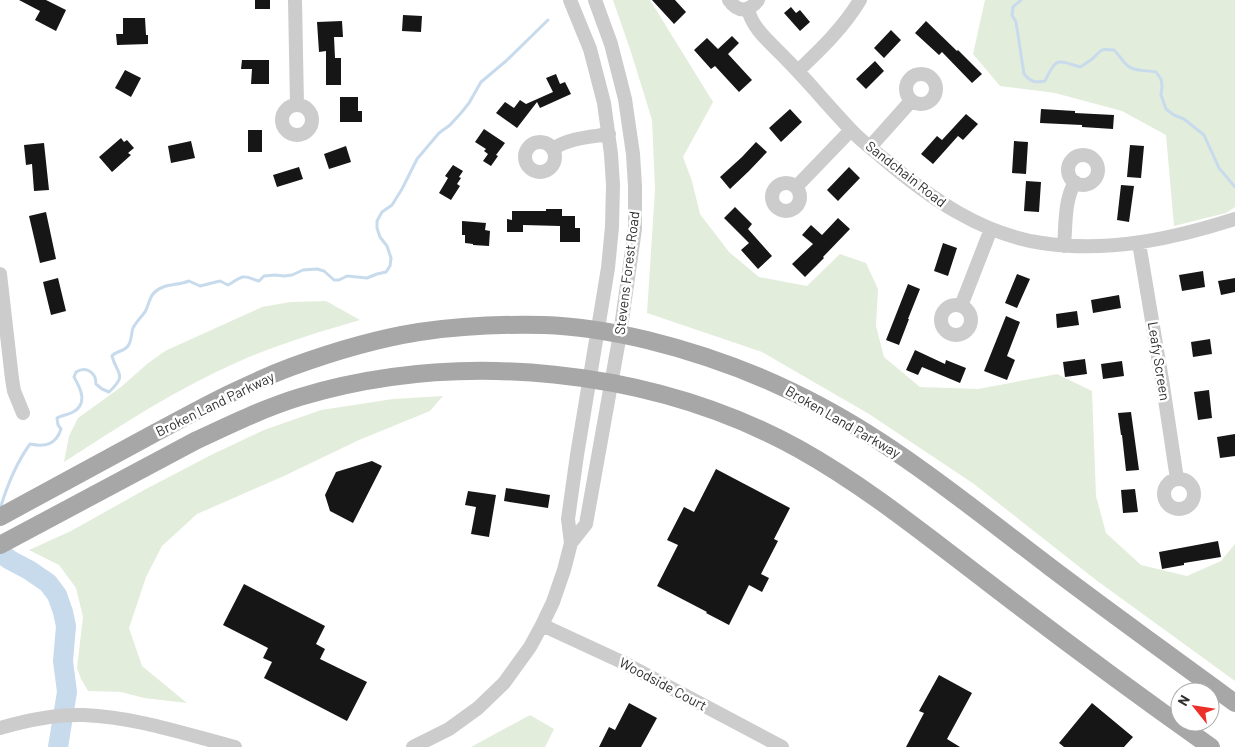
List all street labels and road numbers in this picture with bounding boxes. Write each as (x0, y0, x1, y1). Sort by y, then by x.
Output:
street label: Sandchain Road (863, 137, 950, 210)
street label: Stevens Forest Road (610, 210, 643, 336)
street label: Leafy Screen (1145, 320, 1174, 402)
street label: Broken Land Parkway (153, 367, 277, 440)
street label: Broken Land Parkway (783, 382, 904, 462)
street label: Woodside Court (617, 653, 710, 714)

